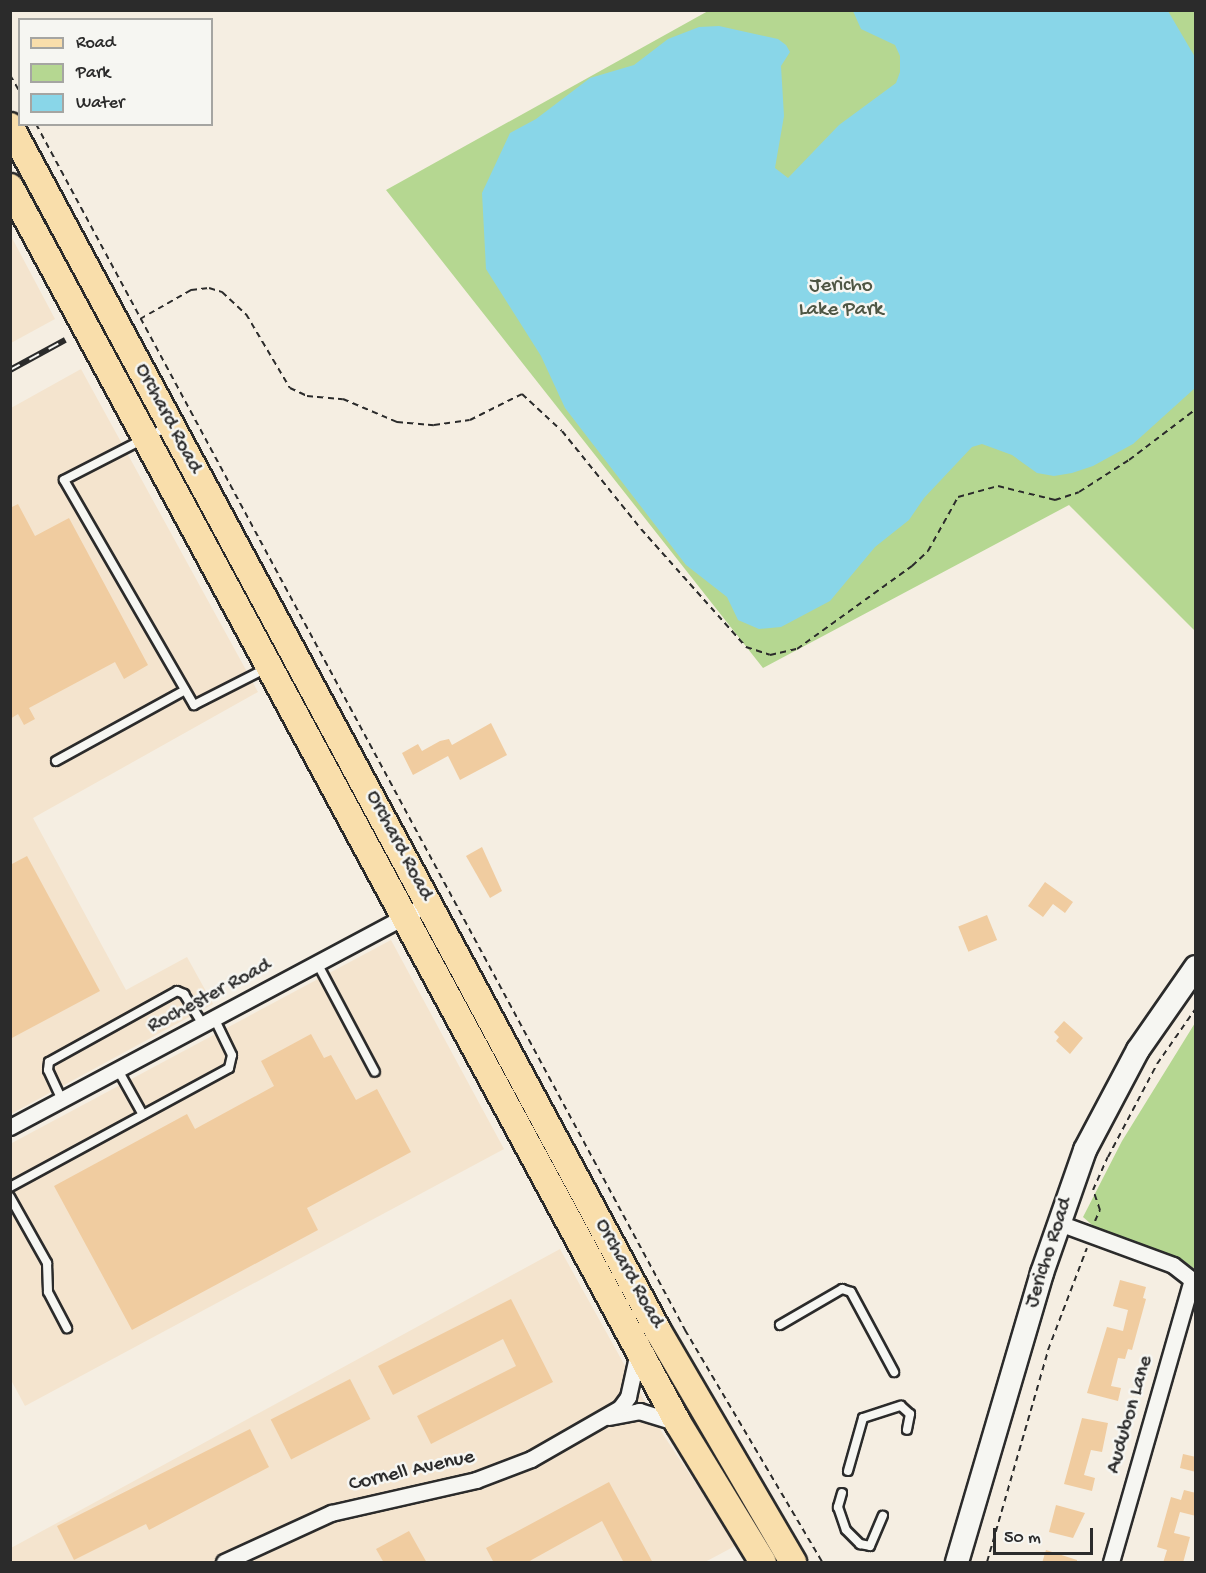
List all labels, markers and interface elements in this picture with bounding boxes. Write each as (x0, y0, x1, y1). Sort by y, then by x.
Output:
legend (18, 18, 213, 126)
text: Road (76, 33, 115, 54)
text: Park (76, 63, 110, 84)
text: Water (76, 93, 124, 114)
park label: Jericho Lake Park (799, 274, 883, 324)
street label: Orchard Road (128, 360, 206, 478)
street label: Orchard Road (359, 787, 437, 905)
street label: Rochester Road (144, 954, 276, 1040)
street label: Jericho Road (1020, 1195, 1080, 1311)
street label: Orchard Road (588, 1215, 668, 1333)
street label: Audubon Lane (1102, 1353, 1160, 1477)
street label: Cornell Avenue (347, 1445, 477, 1499)
scale bar (996, 1516, 1096, 1554)
text: 50 m (1004, 1528, 1041, 1549)

